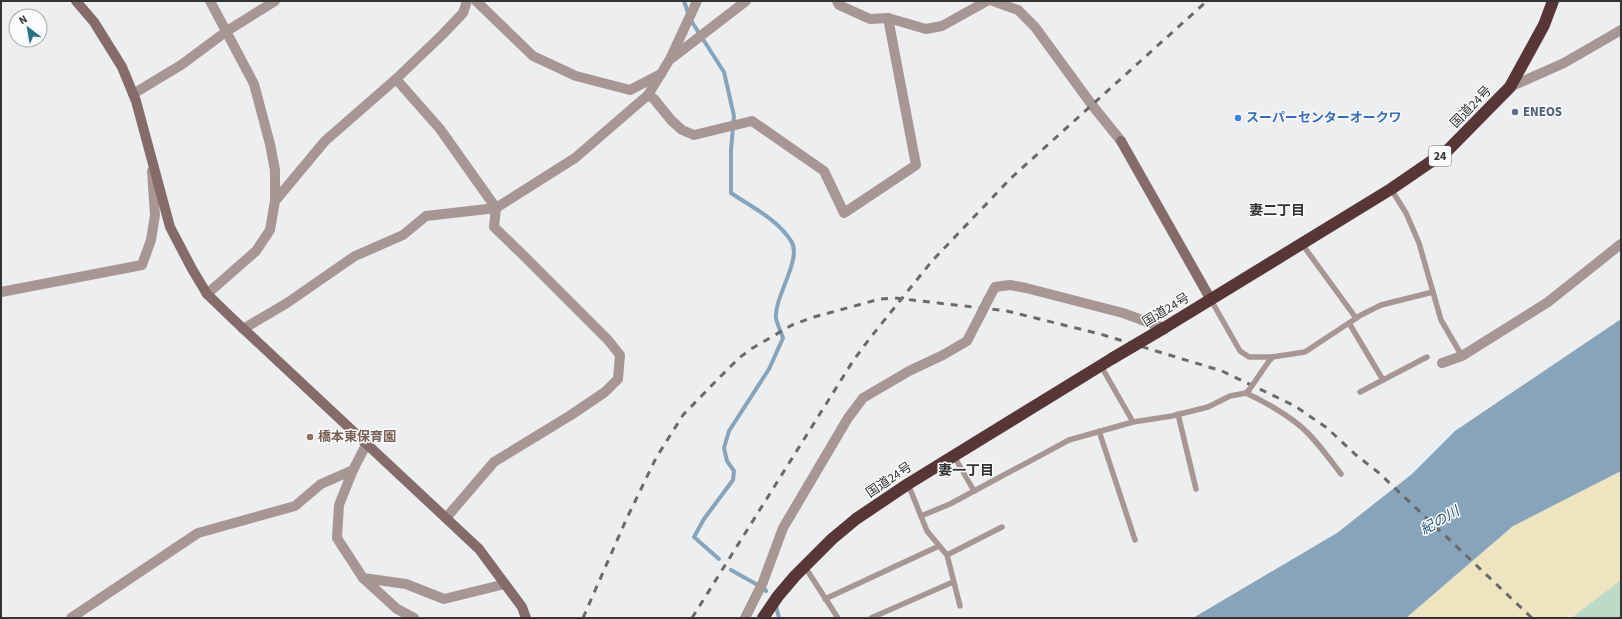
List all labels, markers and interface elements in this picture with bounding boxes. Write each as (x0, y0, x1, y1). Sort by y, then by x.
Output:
north arrow (8, 8, 48, 48)
text: N (16, 12, 30, 28)
street label: 国道24号 (1446, 82, 1496, 132)
place label: ENEOS (1523, 103, 1562, 121)
marker: ENEOS (1510, 107, 1520, 117)
place label: スーパーセンターオークワ (1246, 109, 1402, 127)
marker: スーパーセンターオークワ (1233, 113, 1243, 123)
road number: 24 (1429, 146, 1451, 166)
district label: 妻二丁目 (1249, 201, 1305, 221)
street label: 国道24号 (1139, 289, 1193, 331)
place label: 橋本東保育園 (318, 428, 396, 446)
marker: 橋本東保育園 (305, 432, 315, 442)
street label: 国道24号 (862, 458, 916, 502)
district label: 妻一丁目 (938, 461, 994, 481)
water label: 紀の川 (1417, 501, 1465, 540)

